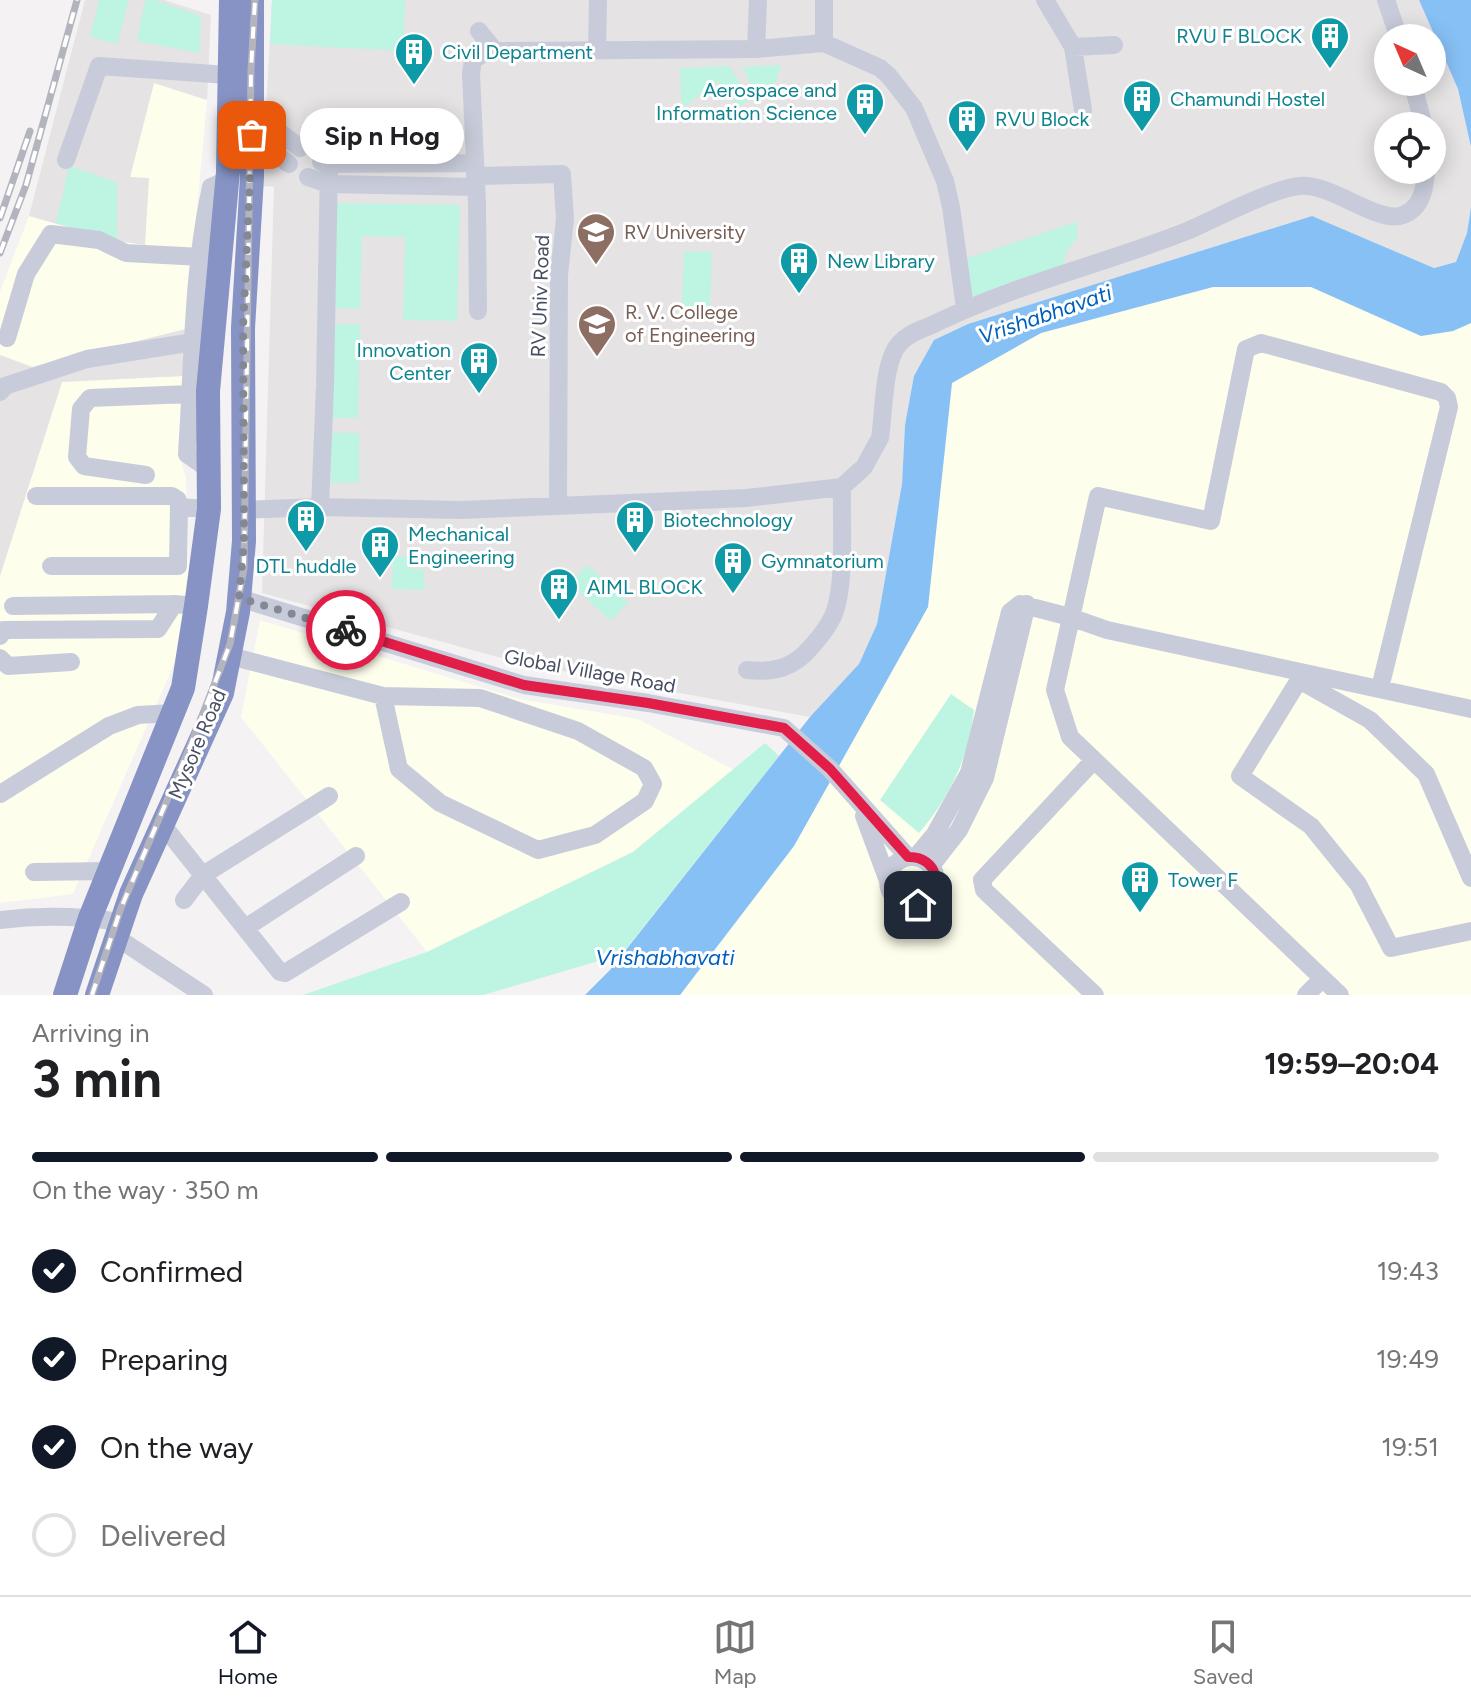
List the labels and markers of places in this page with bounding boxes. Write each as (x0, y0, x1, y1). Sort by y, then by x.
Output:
building icon: RVU F BLOCK (1309, 15, 1351, 70)
place label: RVU F BLOCK (1176, 24, 1303, 48)
building icon: Civil Department (393, 31, 435, 86)
place label: Civil Department (442, 40, 593, 64)
place label: Aerospace and Information Science (656, 78, 837, 125)
building icon: Chamundi Hostel (1121, 78, 1163, 133)
building icon: Aerospace and Information Science (844, 81, 886, 136)
place label: Chamundi Hostel (1170, 87, 1325, 111)
building icon: RVU Block (946, 98, 988, 153)
pin (218, 101, 286, 169)
callout: Sip n Hog (300, 107, 464, 163)
place label: RVU Block (995, 107, 1089, 131)
school or university icon: RV University (575, 211, 617, 266)
place label: RV University (624, 220, 746, 244)
building icon: New Library (778, 240, 820, 295)
place label: New Library (827, 249, 935, 273)
place label: R. V. College of Engineering (625, 300, 756, 347)
school or university icon: R. V. College of Engineering (576, 303, 618, 358)
place label: Innovation Center (357, 338, 451, 385)
building icon: Innovation Center (458, 340, 500, 395)
building icon: DTL huddle (285, 498, 327, 553)
building icon: Biotechnology (614, 499, 656, 554)
place label: Biotechnology (663, 508, 793, 532)
place label: Mechanical Engineering (408, 522, 515, 569)
building icon: Mechanical Engineering (359, 524, 401, 579)
building icon: Gymnatorium (712, 540, 754, 595)
place label: Gymnatorium (761, 549, 884, 573)
place label: DTL huddle (255, 554, 357, 578)
building icon: AIML BLOCK (538, 566, 580, 621)
place label: AIML BLOCK (587, 575, 703, 599)
building icon: Tower F (1119, 859, 1161, 914)
place label: Tower F (1168, 868, 1238, 892)
pin (884, 871, 952, 939)

